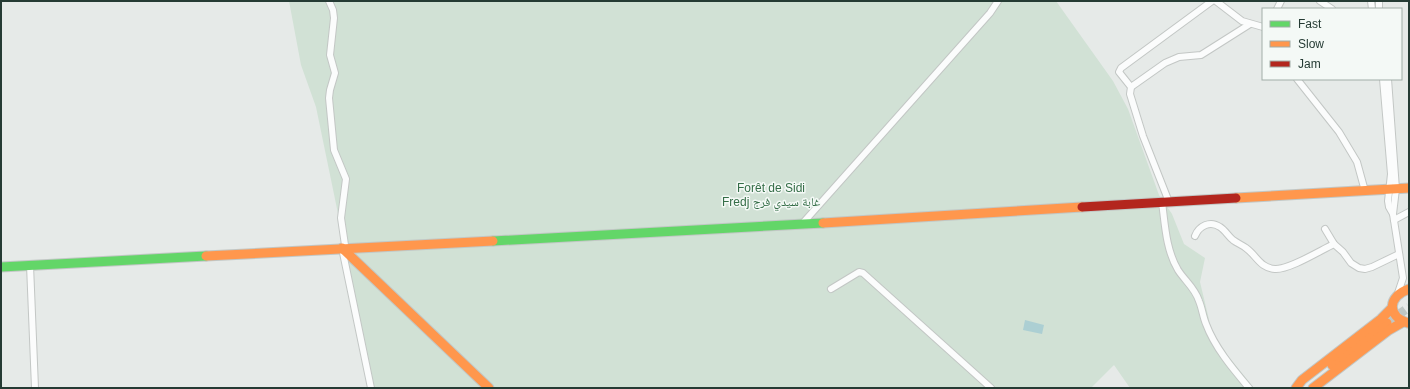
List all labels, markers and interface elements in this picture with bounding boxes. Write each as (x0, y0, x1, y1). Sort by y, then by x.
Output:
legend (1262, 8, 1402, 80)
text: Fast (1298, 17, 1322, 31)
text: Slow (1298, 37, 1324, 51)
text: Jam (1298, 57, 1321, 71)
park label: Forêt de Sidi Fredj غابة سيدي فرج (722, 181, 820, 212)

